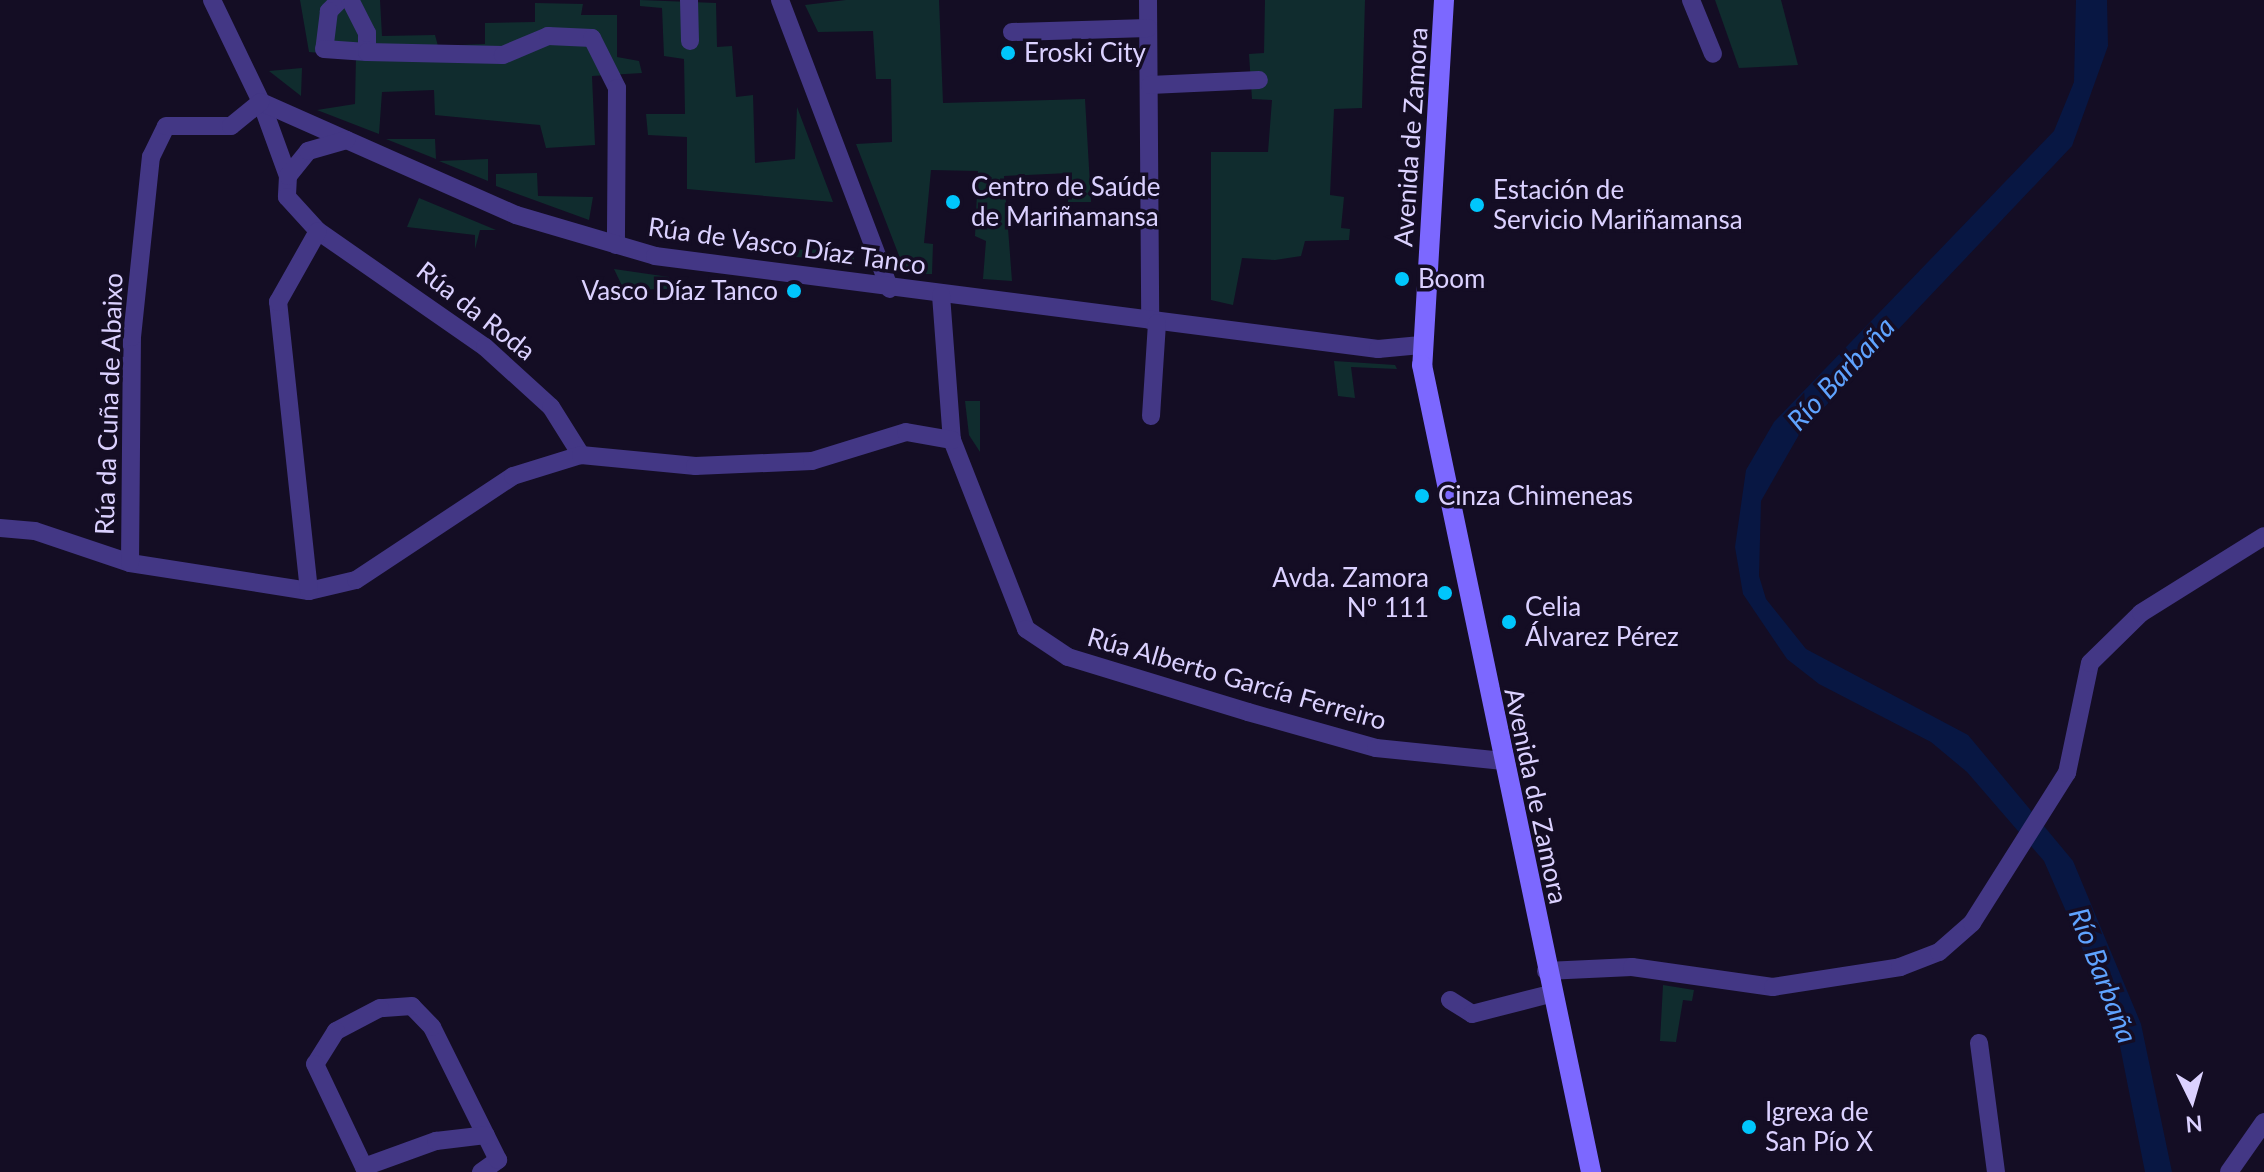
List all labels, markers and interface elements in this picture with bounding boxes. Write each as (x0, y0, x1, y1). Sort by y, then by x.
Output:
street label: Avenida de Zamora (1388, 26, 1434, 248)
place label: Eroski City (1024, 37, 1146, 69)
marker: Eroski City (999, 44, 1017, 62)
place label: Centro de Saúde de Mariñamansa (971, 171, 1160, 232)
place label: Estación de Servicio Mariñamansa (1493, 174, 1743, 236)
marker: Centro de Saúde de Mariñamansa (942, 191, 964, 213)
marker: Estación de Servicio Mariñamansa (1468, 196, 1486, 214)
street label: Rúa de Vasco Díaz Tanco (645, 211, 929, 281)
street label: Rúa da Roda (411, 255, 541, 367)
place label: Boom (1418, 263, 1485, 295)
marker: Boom (1393, 270, 1411, 288)
street label: Rúa da Cuña de Abaixo (89, 272, 129, 536)
place label: Vasco Díaz Tanco (581, 275, 778, 307)
marker: Vasco Díaz Tanco (785, 282, 803, 300)
water label: Río Barbaña (1779, 309, 1901, 437)
place label: Cinza Chimeneas (1438, 480, 1633, 512)
marker: Cinza Chimeneas (1413, 487, 1431, 505)
place label: Avda. Zamora Nº 111 (1272, 562, 1429, 624)
marker: Avda. Zamora Nº 111 (1436, 584, 1454, 602)
place label: Celia Álvarez Pérez (1525, 591, 1679, 652)
marker: Celia Álvarez Pérez (1500, 613, 1518, 631)
street label: Rúa Alberto García Ferreiro (1084, 621, 1390, 737)
street label: Avenida de Zamora (1498, 685, 1574, 907)
water label: Río Barbaña (2063, 902, 2145, 1048)
north arrow (2152, 1060, 2232, 1140)
place label: Igrexa de San Pío X (1765, 1096, 1873, 1158)
text: N (2185, 1110, 2204, 1139)
marker: Igrexa de San Pío X (1740, 1118, 1758, 1136)

